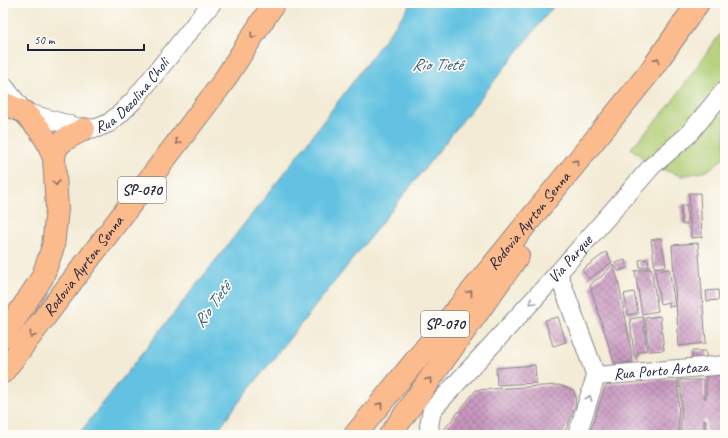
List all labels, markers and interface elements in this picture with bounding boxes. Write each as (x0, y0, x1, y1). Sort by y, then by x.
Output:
scale bar (28, 26, 144, 52)
text: 50 m (34, 32, 56, 48)
one-way arrow (250, 32, 257, 39)
street label: Rua Dezolina Choli (92, 52, 175, 138)
water label: Rio Tietê (412, 54, 467, 75)
one-way arrow (653, 57, 660, 64)
one-way arrow (176, 138, 183, 145)
one-way arrow (572, 159, 579, 166)
street label: Rodovia Ayrton Senna (483, 167, 576, 274)
road number: SP-070 (118, 177, 166, 203)
one-way arrow (51, 180, 60, 186)
street label: Rodovia Ayrton Senna (39, 211, 129, 320)
street label: Via Parque (544, 230, 598, 287)
water label: Rio Tietê (189, 275, 238, 331)
one-way arrow (466, 290, 473, 297)
one-way arrow (529, 297, 536, 305)
road number: SP-070 (421, 311, 469, 337)
one-way arrow (29, 330, 36, 337)
street label: Rua Porto Artaza (613, 356, 710, 384)
one-way arrow (424, 377, 432, 384)
one-way arrow (584, 395, 593, 402)
one-way arrow (375, 402, 382, 409)

